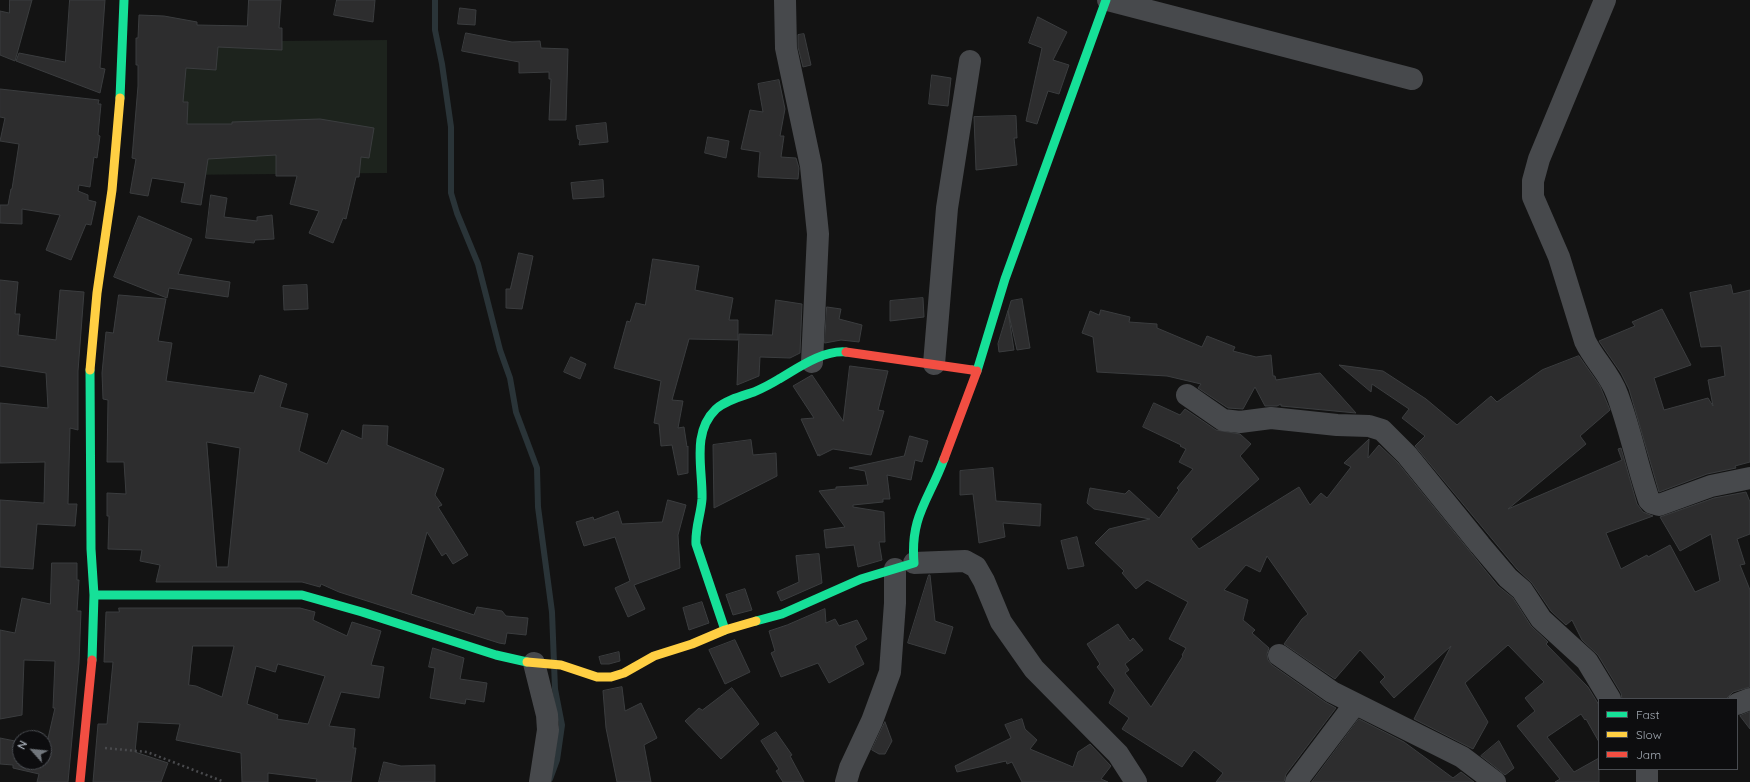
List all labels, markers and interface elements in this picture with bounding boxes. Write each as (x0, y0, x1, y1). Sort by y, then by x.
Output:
legend (1598, 698, 1738, 770)
text: Fast (1636, 707, 1660, 722)
text: Slow (1636, 727, 1662, 742)
north arrow (12, 730, 52, 770)
text: N (14, 738, 30, 752)
text: Jam (1636, 747, 1661, 762)

